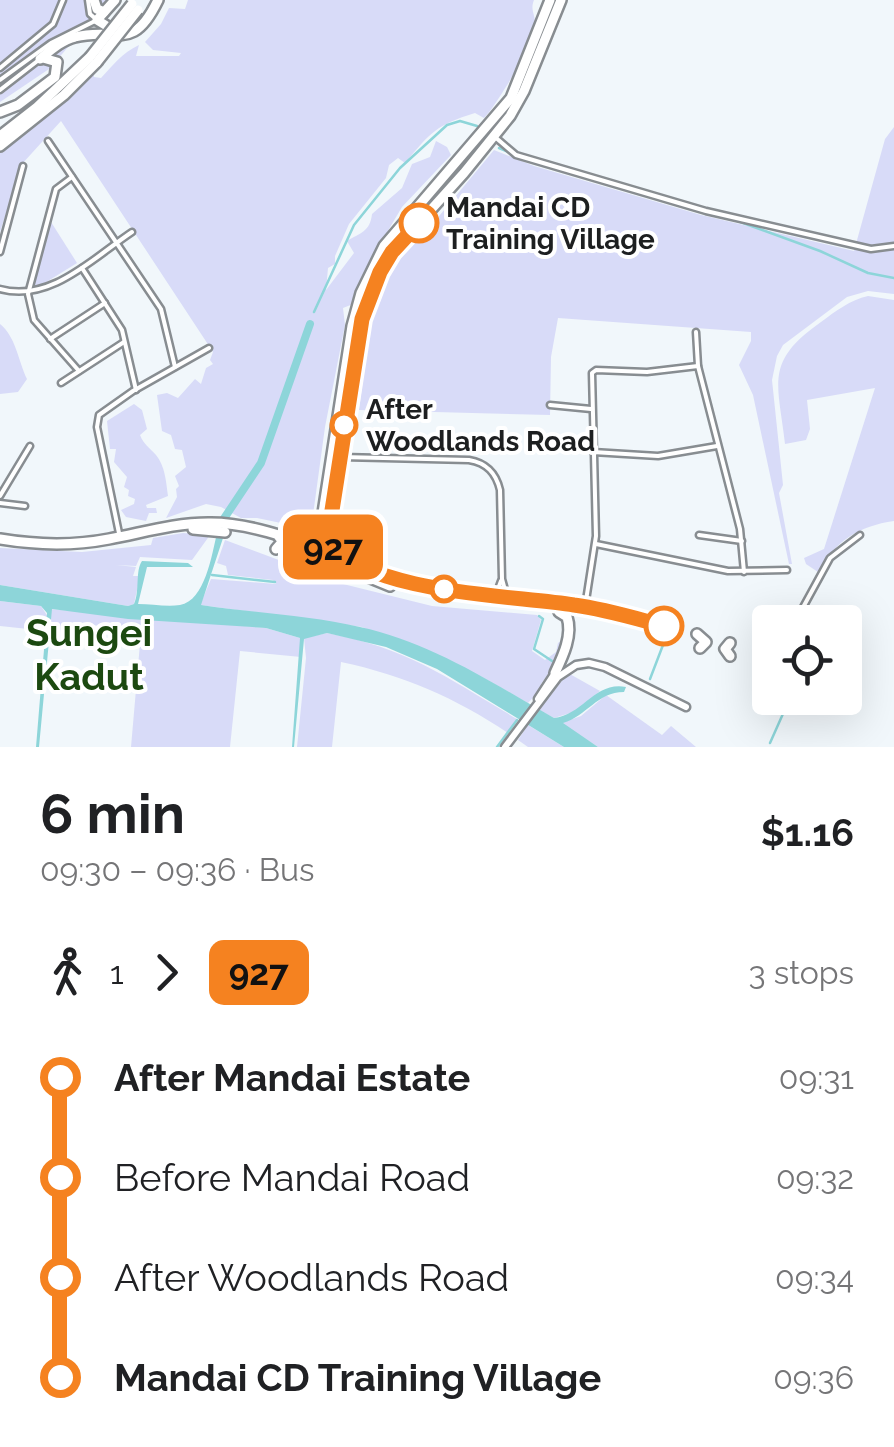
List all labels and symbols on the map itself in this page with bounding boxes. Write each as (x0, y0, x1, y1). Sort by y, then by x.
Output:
place label: Mandai CD Training Village (446, 191, 655, 256)
marker: Mandai CD Training Village (400, 204, 438, 242)
place label: After Woodlands Road (366, 393, 595, 458)
marker: After Woodlands Road (331, 412, 357, 438)
line badge: 927 (276, 514, 390, 580)
unlabelled marker (431, 576, 457, 602)
unlabelled marker (645, 607, 683, 645)
district label: Sungei Kadut (26, 610, 152, 699)

